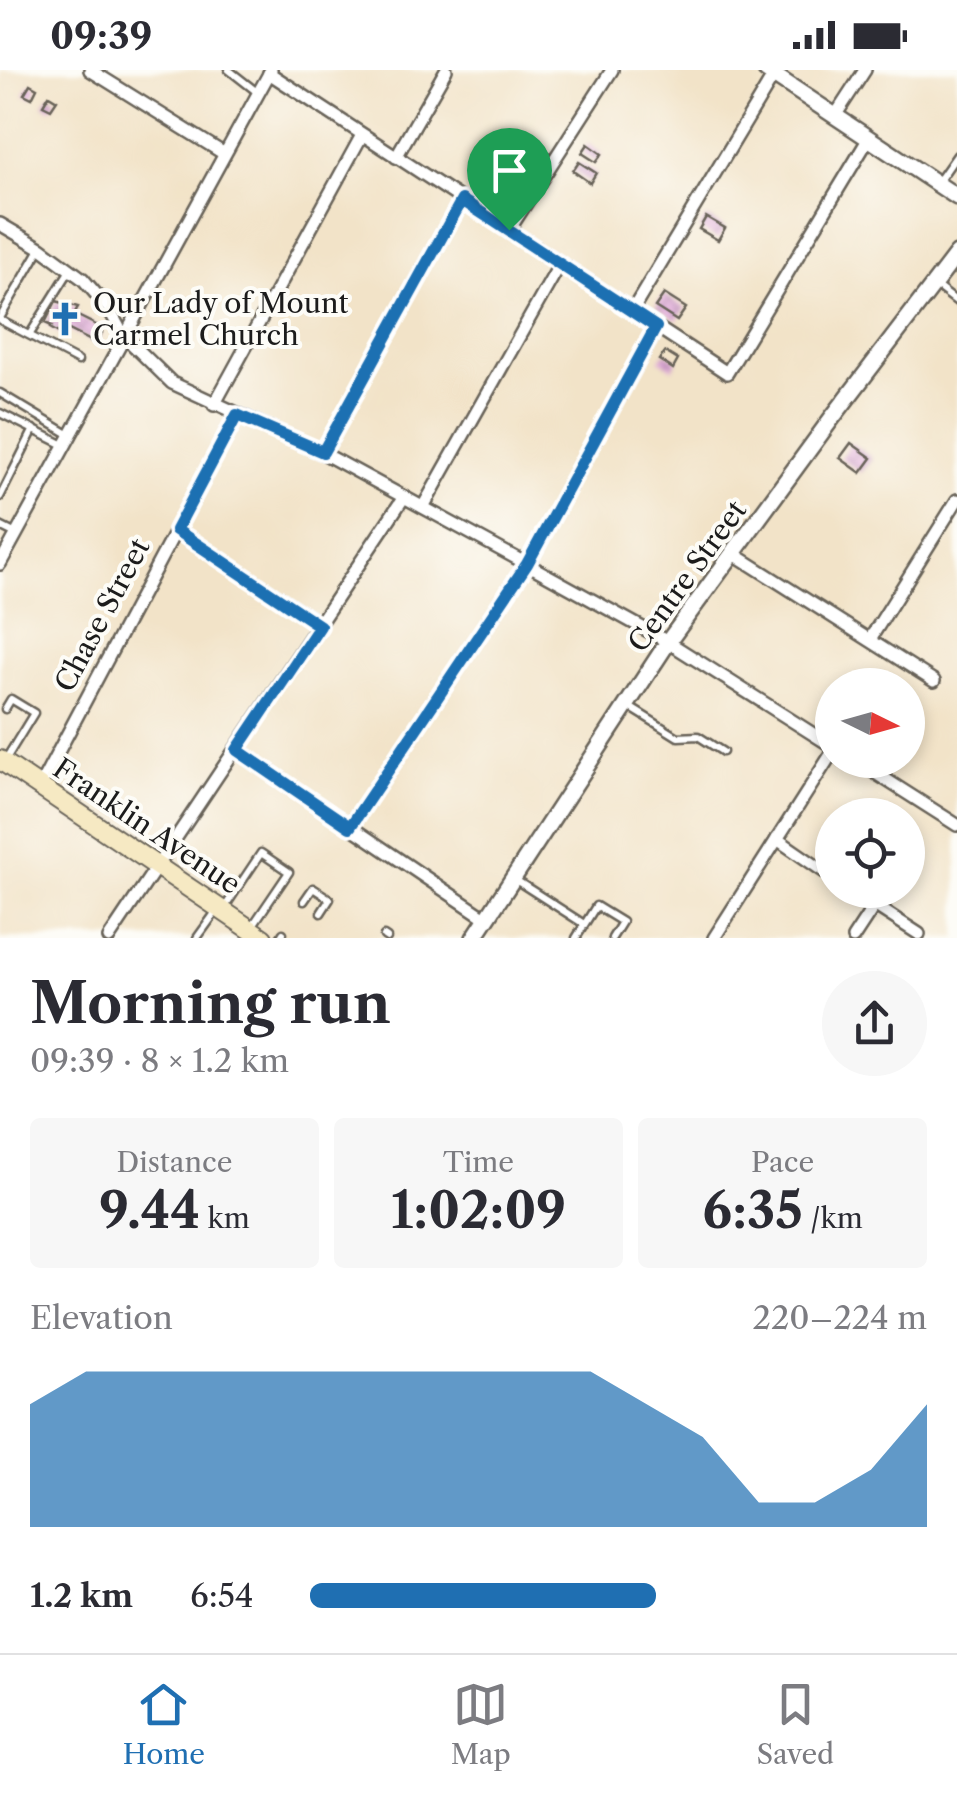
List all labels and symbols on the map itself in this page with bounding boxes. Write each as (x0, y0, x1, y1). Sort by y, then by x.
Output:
pin (467, 128, 552, 231)
place label: Our Lady of Mount Carmel Church (93, 286, 348, 352)
church icon: Our Lady of Mount Carmel Church (46, 300, 84, 338)
street label: Centre Street (621, 494, 753, 658)
street label: Chase Street (47, 533, 157, 697)
north arrow (815, 668, 925, 778)
street label: Franklin Avenue (47, 751, 247, 901)

